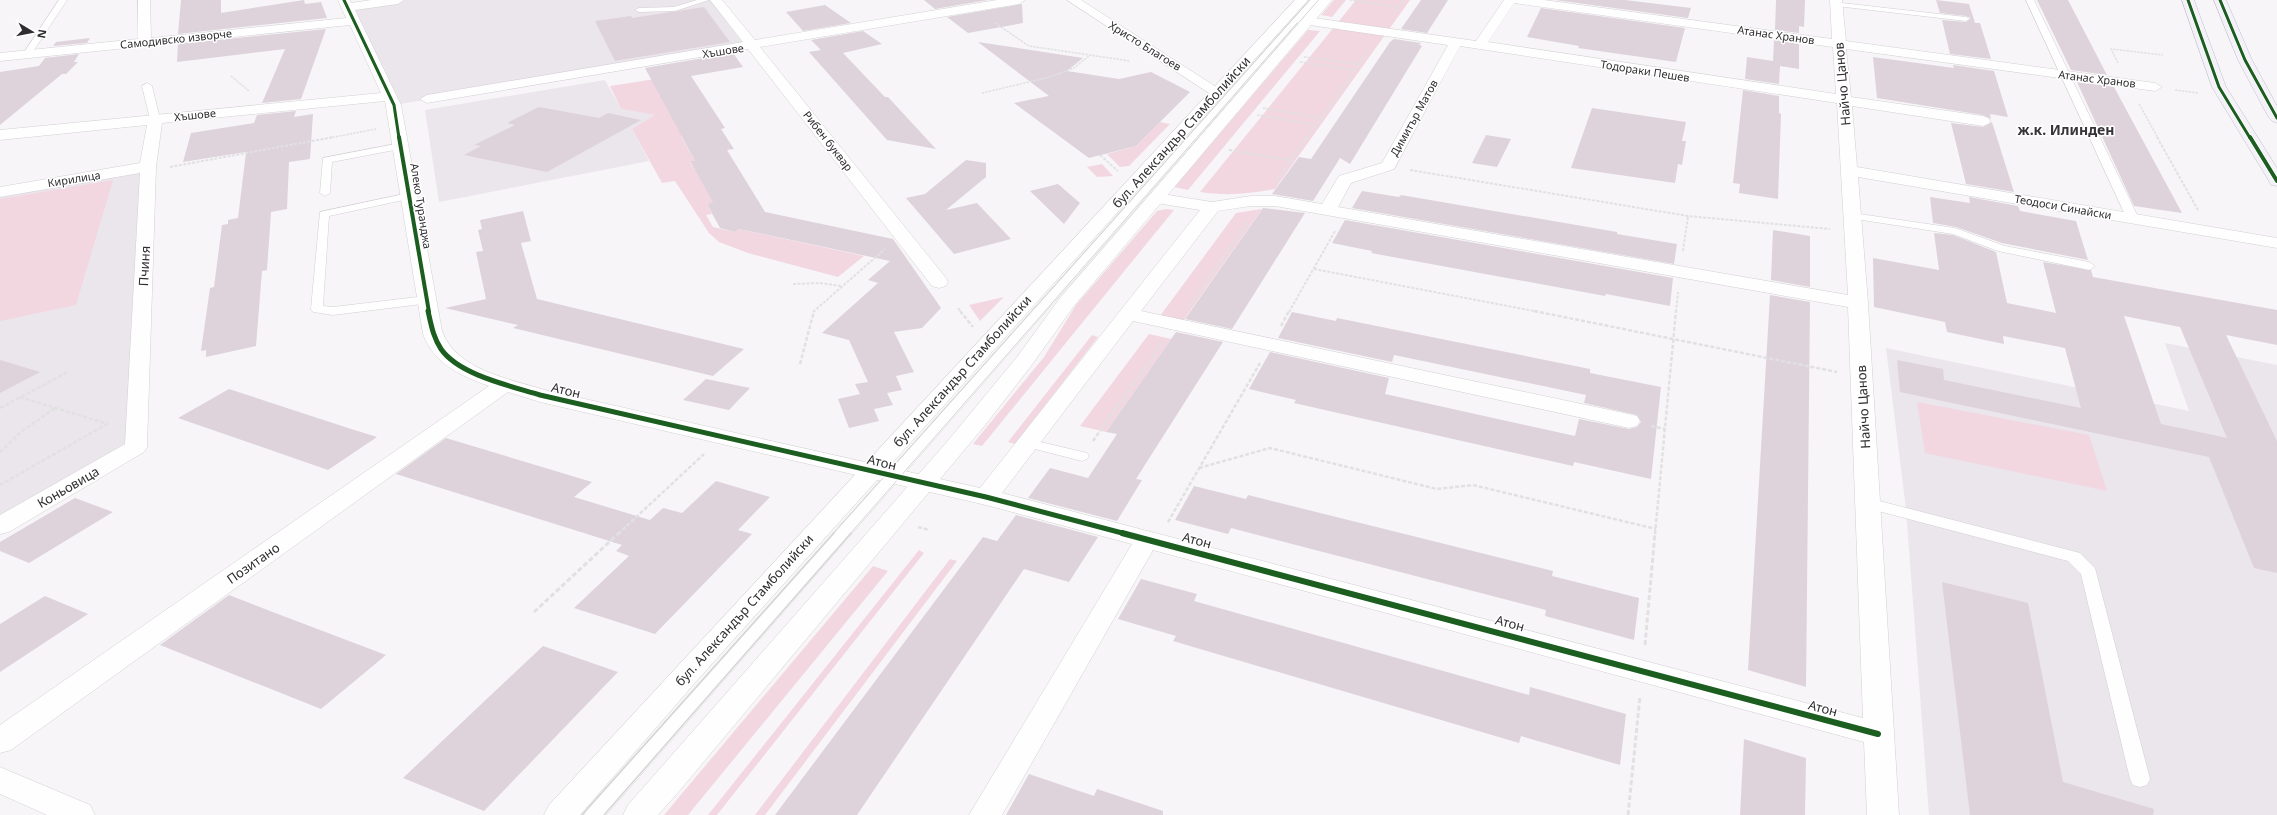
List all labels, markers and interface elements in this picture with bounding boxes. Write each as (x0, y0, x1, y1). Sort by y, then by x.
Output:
north arrow (12, 12, 52, 52)
street label: Христо Благоев (1106, 17, 1184, 74)
street label: Атанас Хранов (1736, 22, 1816, 47)
street label: Самодивско изворче (119, 25, 233, 52)
text: N (34, 28, 51, 40)
street label: Хъшове (701, 40, 745, 61)
street label: Найчо Цанов (1829, 42, 1855, 126)
street label: бул. Александър Стамболийски (1108, 52, 1254, 212)
street label: Тодораки Пешев (1600, 56, 1691, 85)
street label: Атанас Хранов (2058, 66, 2137, 91)
street label: Димитър Матов (1386, 77, 1441, 159)
street label: Хъшове (173, 105, 217, 124)
street label: Рибен буквар (800, 108, 857, 174)
district label: ж.к. Илинден (2018, 120, 2114, 139)
street label: Алеко Туранджа (407, 162, 436, 250)
street label: Кирилица (46, 167, 101, 190)
street label: Теодоси Синайски (2013, 191, 2113, 222)
street label: Пчиня (134, 245, 154, 287)
street label: бул. Александър Стамболийски (889, 291, 1035, 451)
street label: Найчо Цанов (1852, 365, 1874, 449)
street label: Атон (550, 378, 582, 402)
street label: Атон (866, 450, 898, 474)
street label: Коньовица (34, 462, 102, 512)
street label: Атон (1180, 527, 1214, 553)
street label: бул. Александър Стамболийски (671, 530, 817, 690)
street label: Позитано (223, 538, 283, 588)
street label: Атон (1493, 610, 1527, 636)
street label: Атон (1806, 695, 1840, 721)

